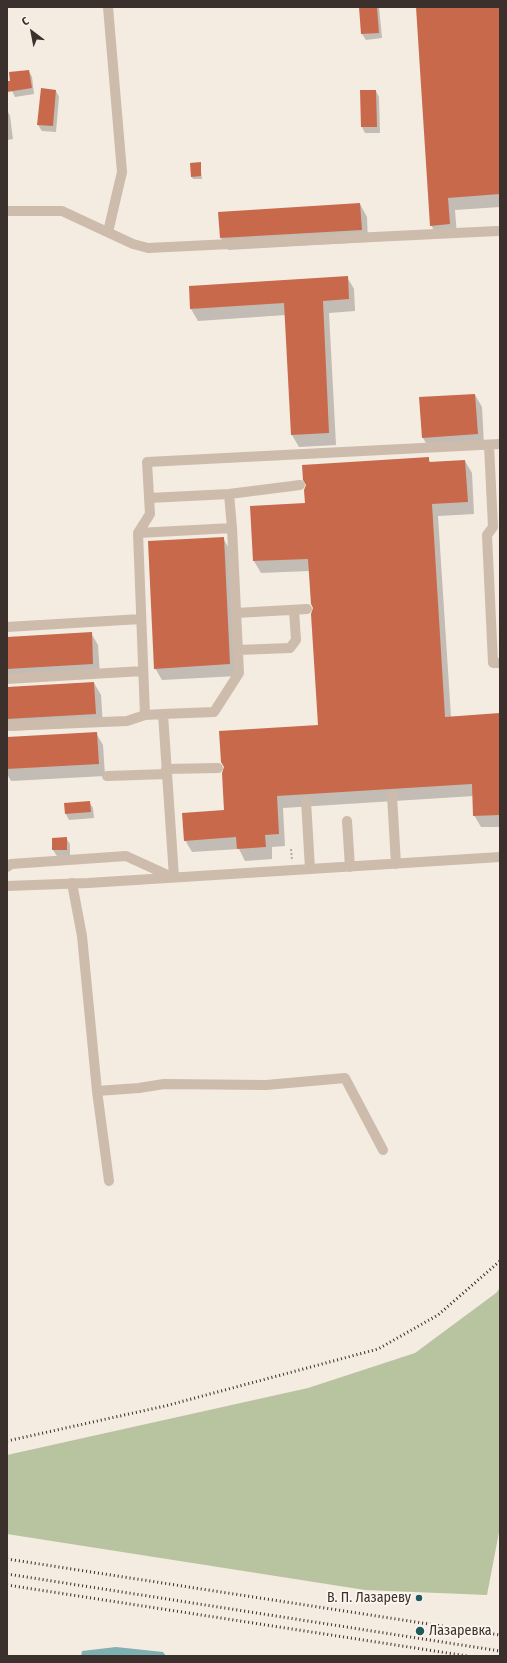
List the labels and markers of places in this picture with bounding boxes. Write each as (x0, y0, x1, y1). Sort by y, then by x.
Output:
place label: В. П. Лазареву (327, 1590, 411, 1606)
marker: В. П. Лазареву (414, 1593, 424, 1603)
place label: Лазаревка (429, 1623, 492, 1639)
marker: Лазаревка (414, 1625, 426, 1637)

